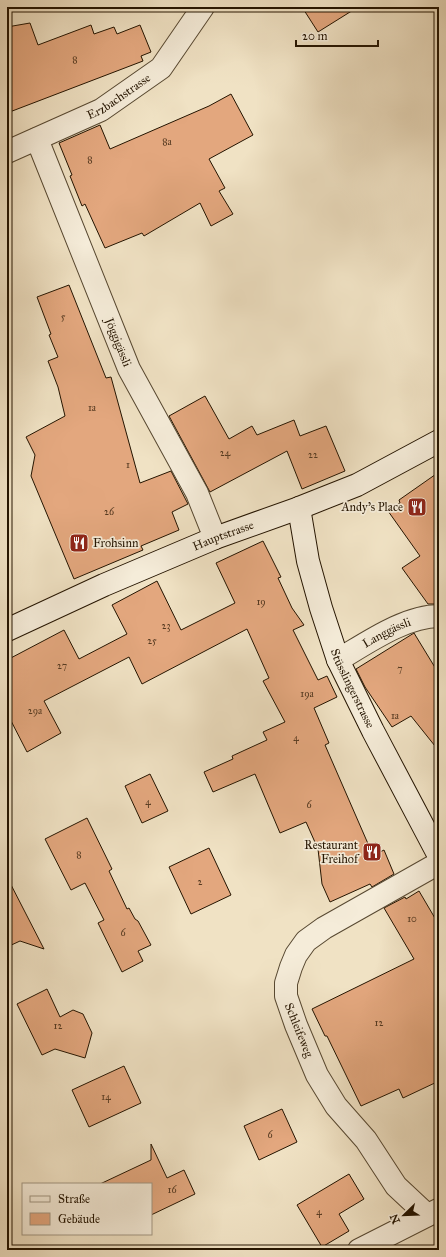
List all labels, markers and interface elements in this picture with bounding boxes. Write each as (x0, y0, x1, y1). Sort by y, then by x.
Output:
scale bar (296, 22, 378, 48)
text: 20 m (302, 29, 328, 43)
house number: 8 (72, 54, 78, 66)
street label: Erzbachstrasse (85, 71, 153, 122)
house number: 8a (162, 136, 173, 148)
house number: 8 (87, 154, 93, 166)
house number: 5 (61, 311, 66, 323)
street label: Jöggigässli (101, 314, 135, 369)
house number: 1a (88, 402, 97, 414)
house number: 24 (220, 447, 231, 459)
house number: 22 (308, 449, 318, 461)
house number: 1 (126, 459, 130, 471)
restaurant icon: Andy's Place (406, 496, 428, 518)
place label: Andy's Place (341, 500, 403, 514)
house number: 26 (104, 506, 115, 518)
street label: Hauptstrasse (191, 518, 256, 554)
restaurant icon: Frohsinn (68, 532, 90, 554)
place label: Frohsinn (93, 536, 139, 550)
house number: 19 (256, 596, 266, 608)
street label: Langgässli (360, 615, 413, 651)
house number: 23 (162, 620, 170, 632)
house number: 25 (147, 635, 157, 647)
street label: Stüsslingerstrasse (328, 647, 377, 730)
house number: 27 (57, 660, 67, 672)
house number: 7 (397, 663, 403, 675)
house number: 19a (300, 688, 315, 700)
house number: 29a (28, 705, 43, 717)
house number: 1a (391, 710, 400, 722)
house number: 4 (293, 732, 299, 744)
house number: 4 (145, 796, 151, 808)
house number: 6 (306, 799, 312, 811)
place label: Restaurant Freihof (304, 838, 360, 866)
restaurant icon: Restaurant Freihof (361, 841, 383, 863)
house number: 8 (76, 849, 82, 861)
house number: 2 (198, 876, 203, 888)
house number: 10 (407, 913, 417, 925)
house number: 6 (120, 927, 126, 939)
street label: Schleifeweg (281, 1001, 316, 1060)
house number: 12 (375, 1017, 384, 1029)
house number: 12 (54, 1020, 63, 1032)
house number: 14 (101, 1091, 111, 1103)
house number: 6 (267, 1129, 273, 1141)
legend (22, 1183, 152, 1235)
house number: 16 (167, 1184, 177, 1196)
text: Straße (58, 1192, 90, 1206)
north arrow (384, 1195, 424, 1235)
house number: 4 (316, 1206, 322, 1218)
text: N (387, 1211, 403, 1226)
text: Gebäude (58, 1212, 100, 1226)

